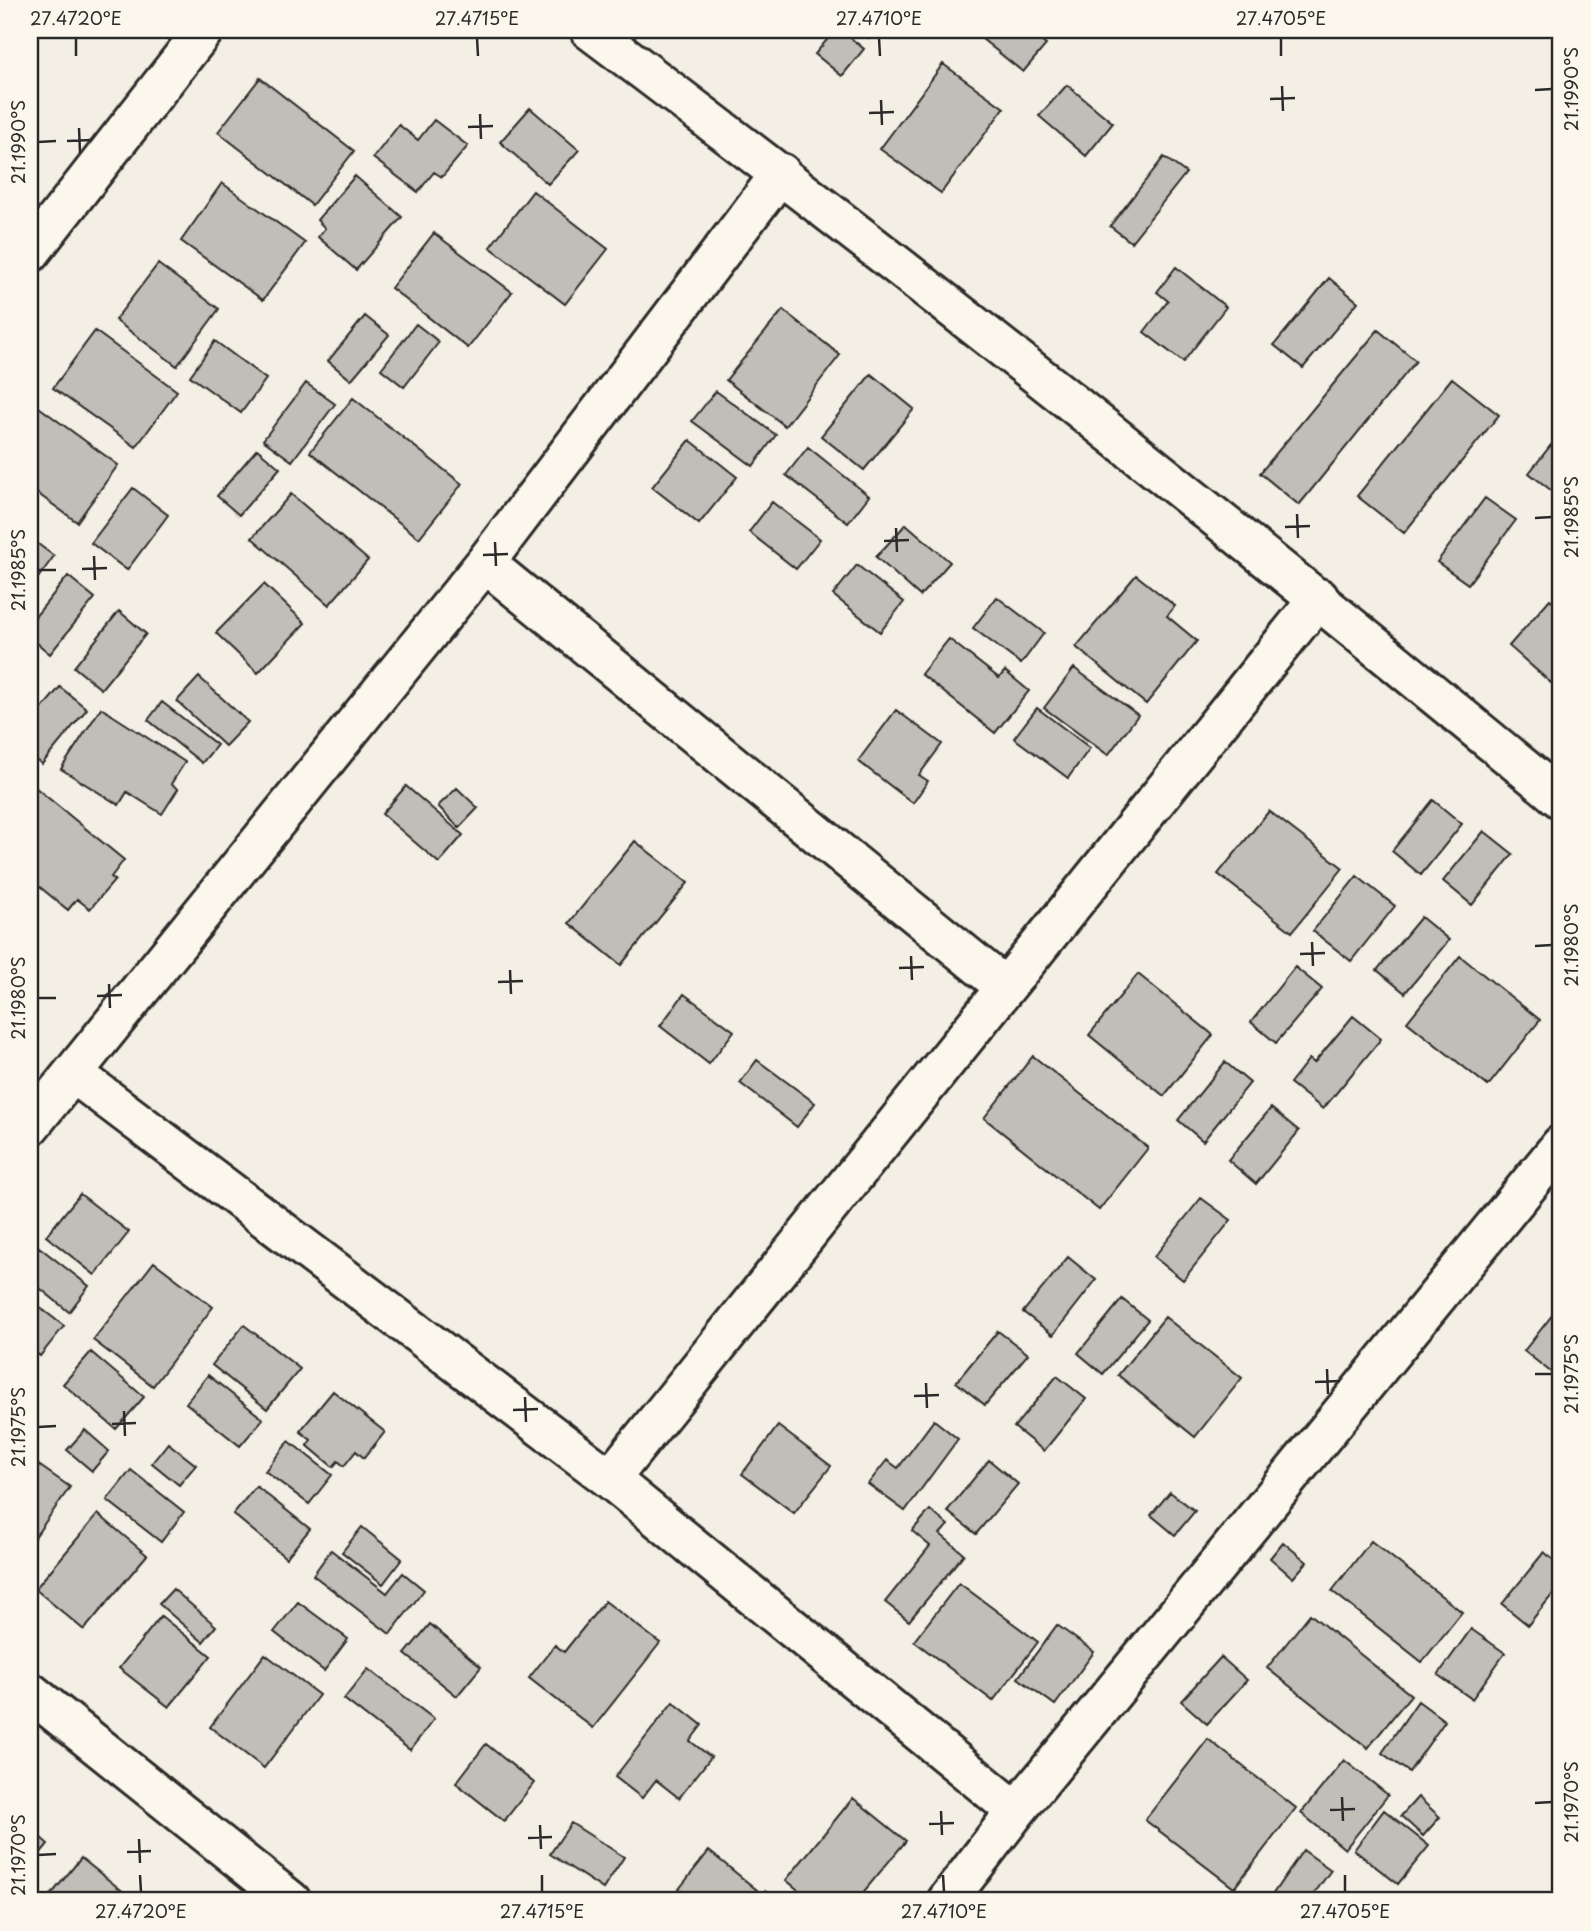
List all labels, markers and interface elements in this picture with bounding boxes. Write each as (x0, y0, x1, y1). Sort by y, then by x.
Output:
text: 27.4720°E (30, 4, 122, 31)
text: 27.4715°E (435, 4, 519, 31)
text: 27.4710°E (836, 4, 922, 31)
text: 27.4705°E (1236, 4, 1326, 31)
text: 21.1990°S (1557, 47, 1584, 131)
text: 21.1990°S (4, 100, 31, 184)
text: 21.1985°S (1557, 476, 1584, 558)
text: 21.1985°S (4, 529, 31, 611)
text: 21.1980°S (1557, 903, 1584, 987)
text: 21.1980°S (4, 956, 31, 1040)
text: 21.1975°S (1557, 1334, 1584, 1414)
text: 21.1975°S (4, 1387, 31, 1467)
text: 21.1970°S (1557, 1761, 1584, 1843)
text: 21.1970°S (4, 1814, 31, 1896)
text: 27.4720°E (95, 1897, 187, 1924)
text: 27.4715°E (500, 1897, 584, 1924)
text: 27.4710°E (901, 1897, 987, 1924)
text: 27.4705°E (1300, 1897, 1390, 1924)

